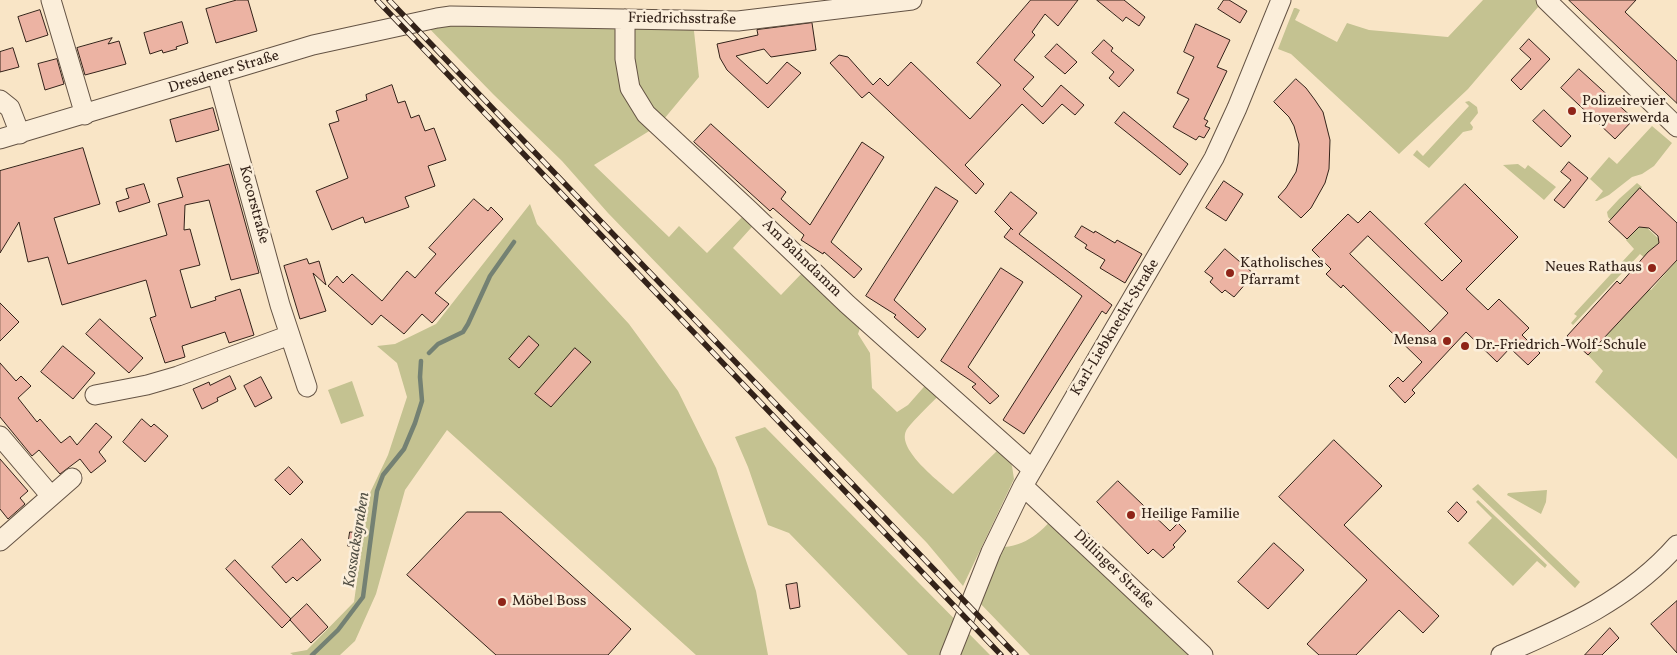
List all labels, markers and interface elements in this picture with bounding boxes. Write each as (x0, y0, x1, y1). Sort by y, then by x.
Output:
street label: Friedrichsstraße (628, 10, 736, 30)
street label: Dresdener Straße (166, 48, 282, 98)
place label: Polizeirevier Hoyerswerda (1582, 93, 1669, 128)
marker: Polizeirevier Hoyerswerda (1566, 105, 1578, 117)
street label: Kocorstraße (234, 164, 272, 246)
street label: Am Bahndamm (757, 216, 845, 302)
place label: Katholisches Pfarramt (1240, 255, 1324, 290)
street label: Karl-Liebknecht-Straße (1068, 256, 1164, 400)
place label: Neues Rathaus (1545, 259, 1642, 277)
marker: Neues Rathaus (1646, 262, 1658, 274)
marker: Katholisches Pfarramt (1224, 267, 1236, 279)
place label: Mensa (1393, 332, 1437, 350)
marker: Mensa (1441, 335, 1453, 347)
place label: Dr.-Friedrich-Wolf-Schule (1475, 337, 1646, 355)
marker: Dr.-Friedrich-Wolf-Schule (1459, 340, 1471, 352)
water label: Kossacksgraben (341, 491, 375, 589)
place label: Heilige Familie (1141, 506, 1240, 524)
marker: Heilige Familie (1125, 509, 1137, 521)
street label: Dillinger Straße (1069, 527, 1157, 613)
place label: Möbel Boss (512, 593, 586, 611)
marker: Möbel Boss (496, 596, 508, 608)

